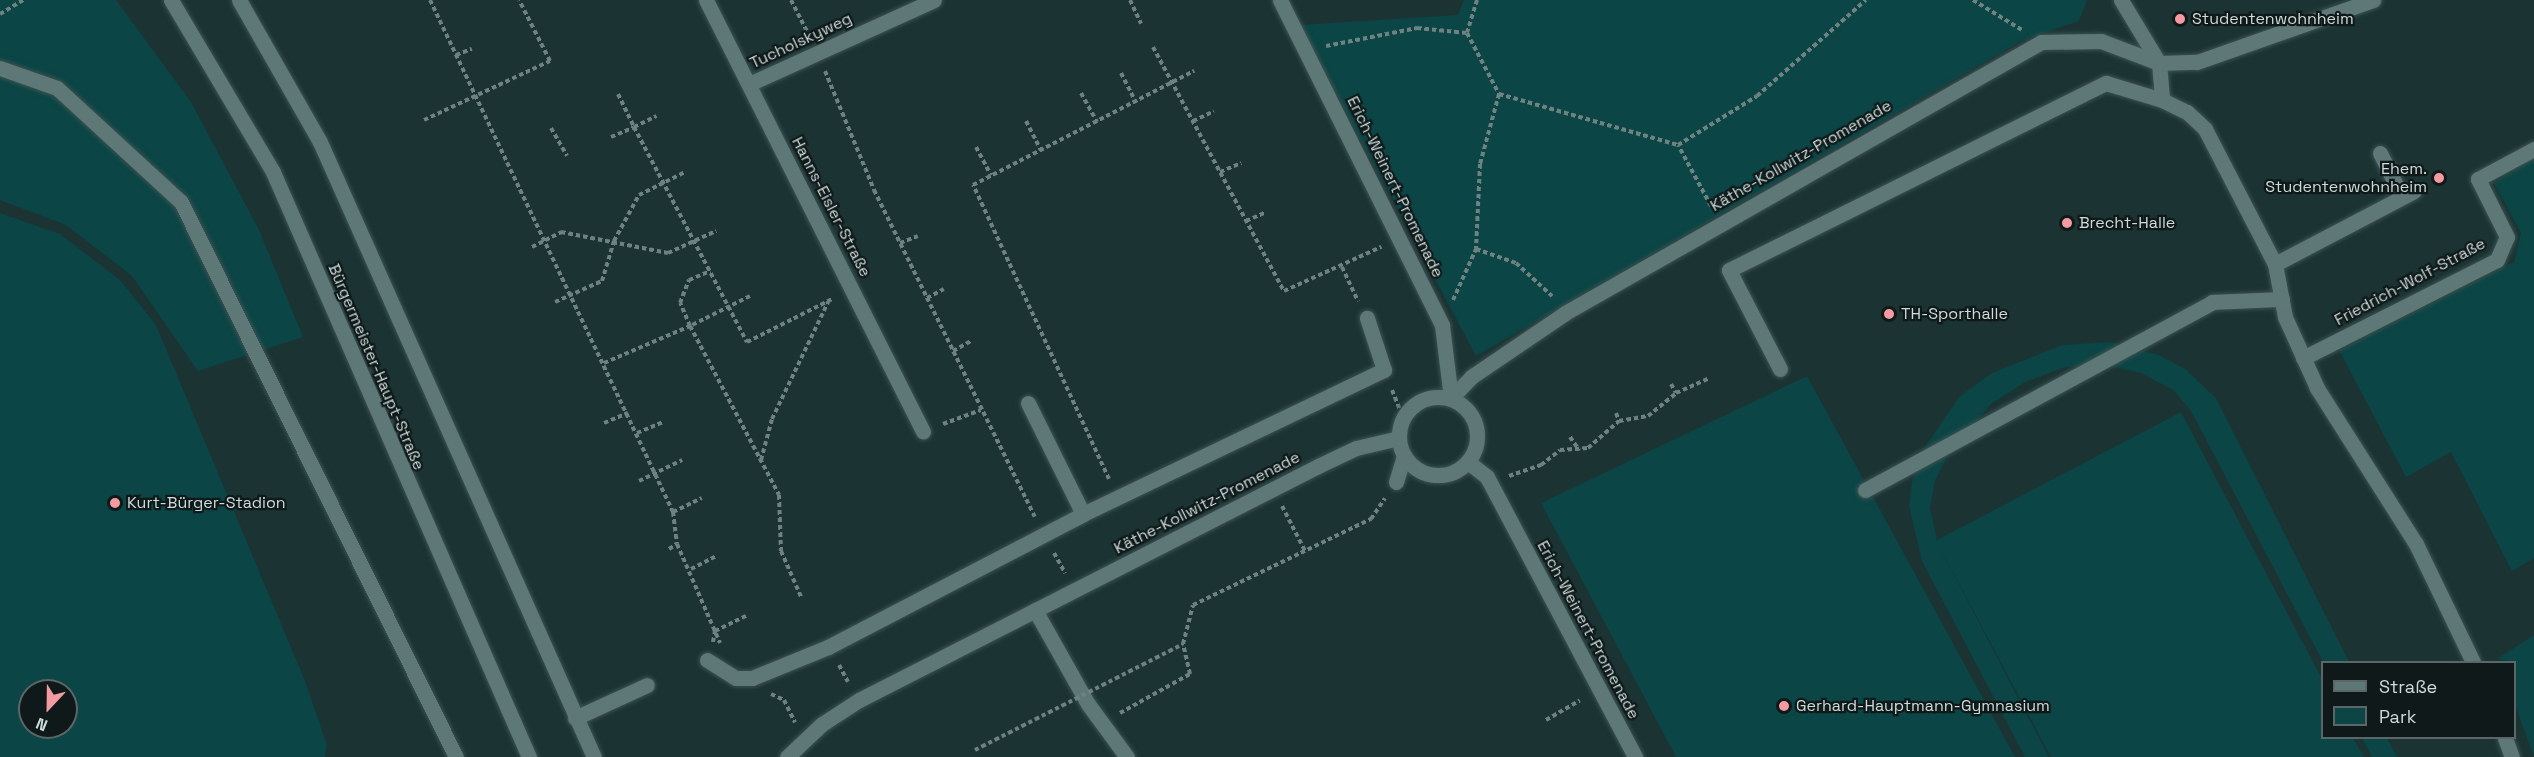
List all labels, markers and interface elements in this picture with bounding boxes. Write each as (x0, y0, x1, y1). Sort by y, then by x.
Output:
street label: Tucholskyweg (747, 9, 855, 73)
place label: Studentenwohnheim (2192, 9, 2354, 29)
marker: Studentenwohnheim (2173, 12, 2187, 26)
street label: Erich-Weinert-Promenade (1343, 93, 1447, 281)
street label: Käthe-Kollwitz-Promenade (1707, 96, 1895, 216)
street label: Hanns-Eisler-Straße (787, 134, 875, 280)
place label: Ehem. Studentenwohnheim (2265, 159, 2427, 197)
marker: Ehem. Studentenwohnheim (2432, 171, 2446, 185)
place label: Brecht-Halle (2079, 213, 2175, 233)
marker: Brecht-Halle (2060, 216, 2074, 230)
street label: Friedrich-Wolf-Straße (2331, 234, 2489, 330)
street label: Bürgermeister-Haupt-Straße (324, 261, 428, 473)
place label: TH-Sporthalle (1901, 304, 2008, 324)
marker: TH-Sporthalle (1882, 307, 1896, 321)
street label: Käthe-Kollwitz-Promenade (1111, 448, 1303, 558)
place label: Kurt-Bürger-Stadion (127, 493, 286, 513)
marker: Kurt-Bürger-Stadion (108, 496, 122, 510)
street label: Erich-Weinert-Promenade (1533, 538, 1643, 722)
legend (2321, 661, 2516, 739)
text: Straße (2379, 675, 2437, 698)
north arrow (18, 679, 78, 739)
place label: Gerhard-Hauptmann-Gymnasium (1796, 696, 2050, 716)
marker: Gerhard-Hauptmann-Gymnasium (1777, 699, 1791, 713)
text: Park (2379, 705, 2416, 728)
text: N (33, 713, 51, 736)

